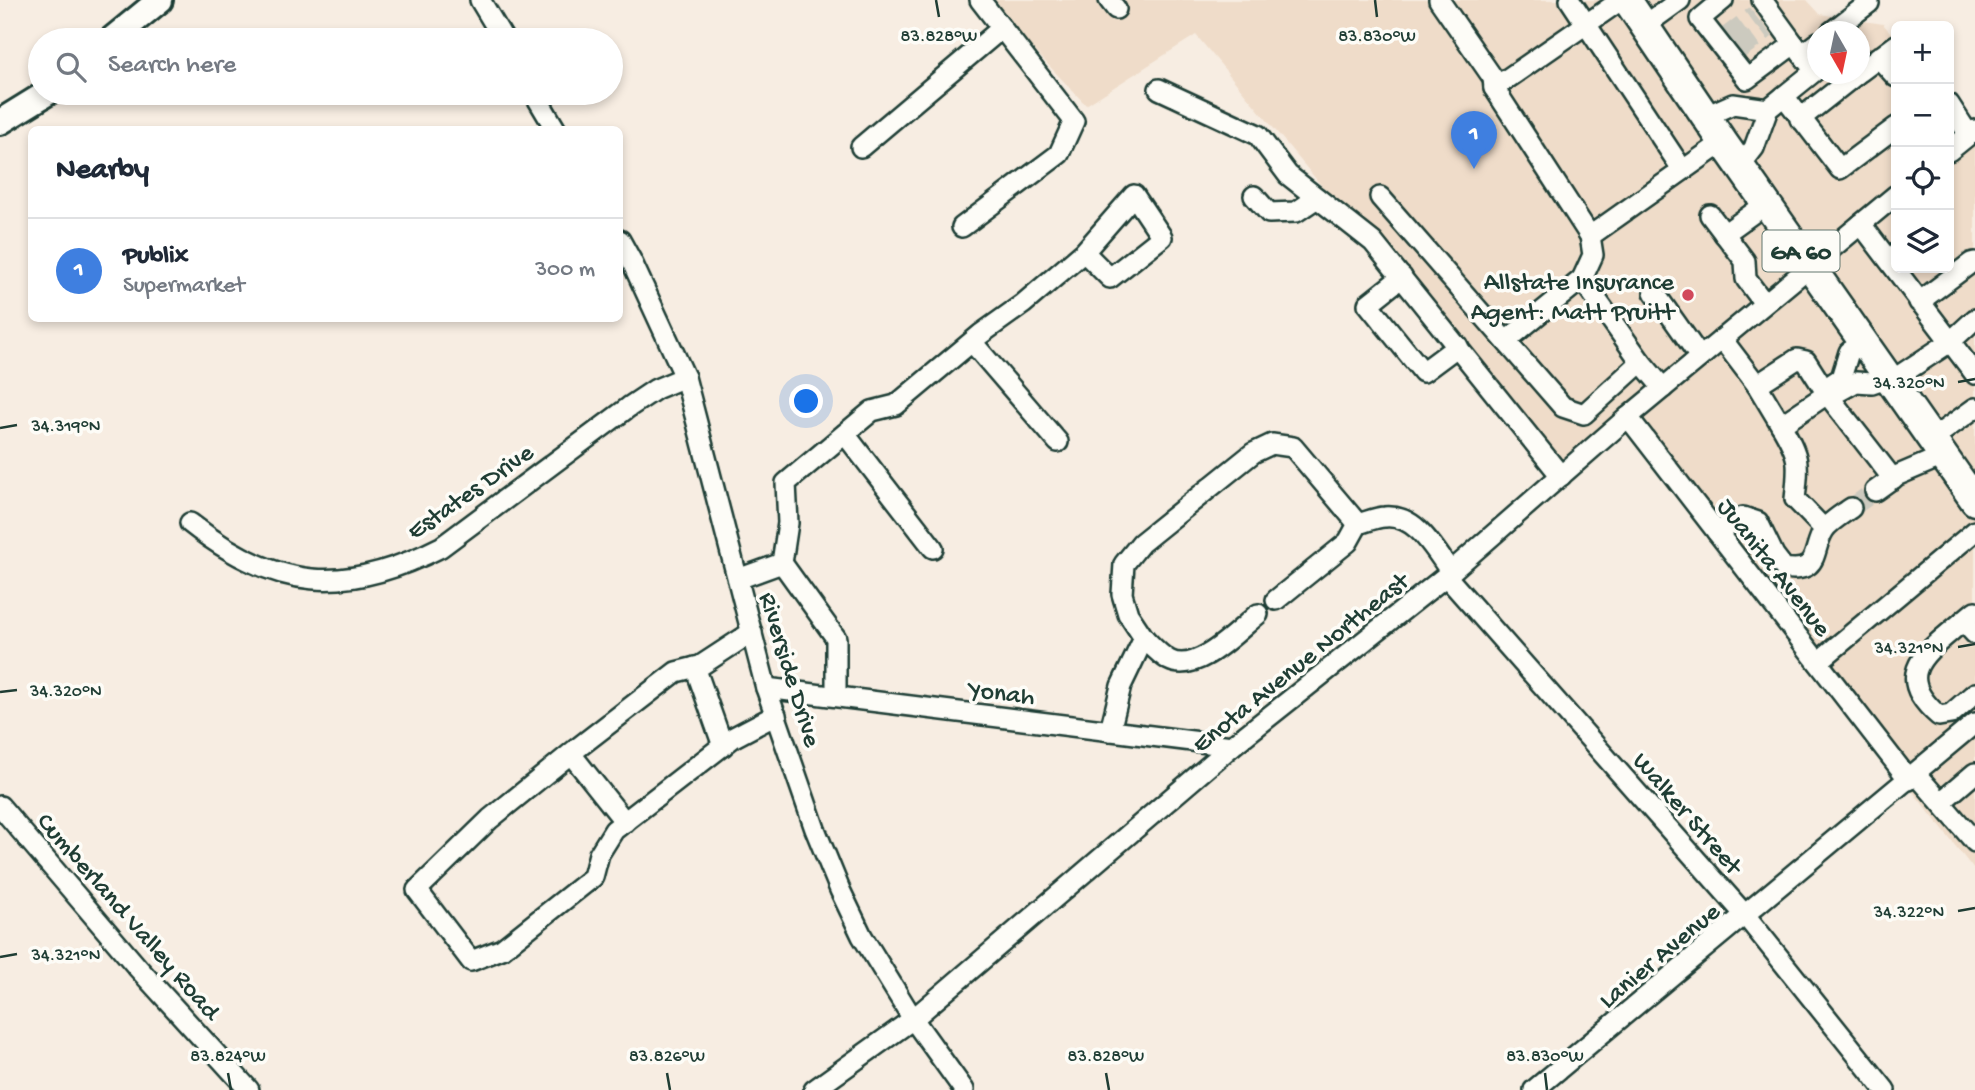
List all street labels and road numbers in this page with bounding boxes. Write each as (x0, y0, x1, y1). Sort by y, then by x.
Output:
road number: GA 60 (1762, 230, 1840, 272)
street label: Estates Drive (402, 438, 541, 549)
street label: Juanita Avenue (1709, 493, 1837, 645)
street label: Enota Avenue Northeast (1187, 566, 1418, 761)
street label: Riverside Drive (749, 589, 826, 752)
street label: Yonah (965, 676, 1036, 715)
street label: Walker Street (1624, 747, 1749, 884)
street label: Cumberland Valley Road (28, 808, 226, 1029)
street label: Lanier Avenue (1594, 897, 1728, 1017)

